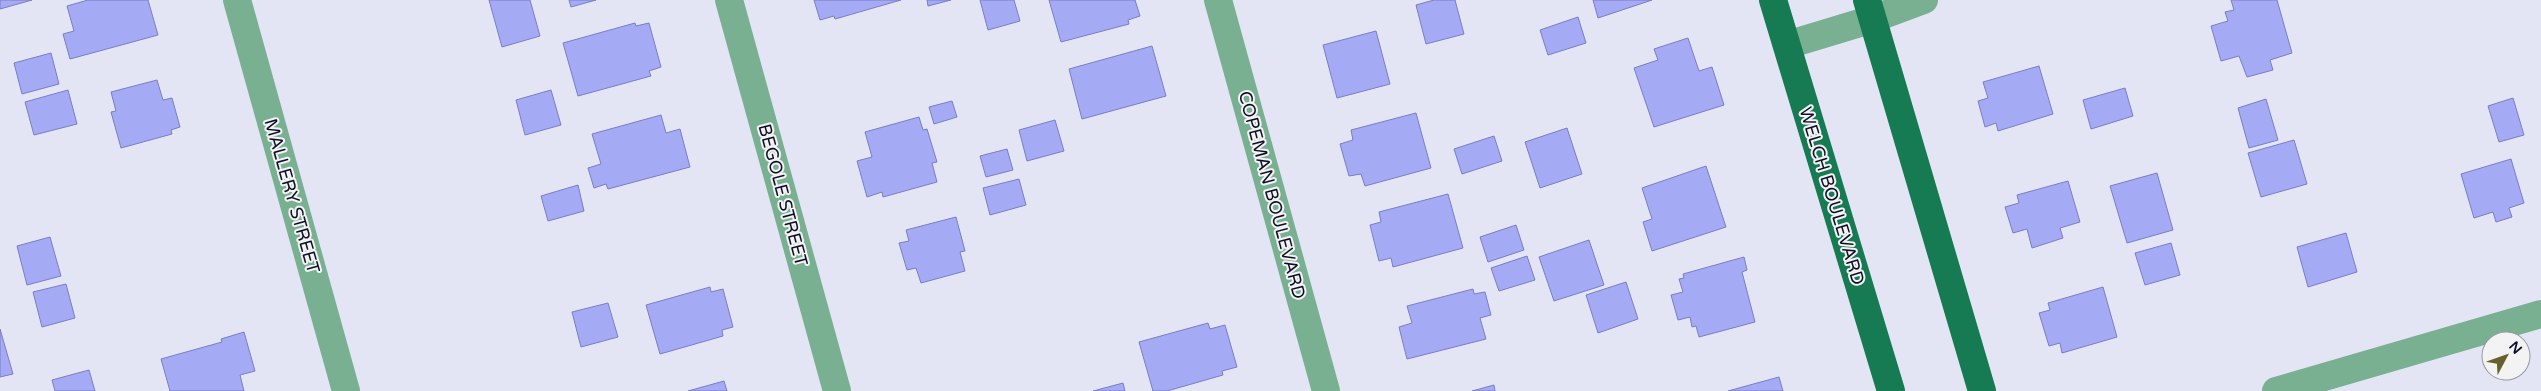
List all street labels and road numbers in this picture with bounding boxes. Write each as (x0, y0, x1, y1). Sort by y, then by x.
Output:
street label: COPEMAN BOULEVARD (1234, 89, 1310, 301)
street label: WELCH BOULEVARD (1794, 104, 1870, 288)
street label: MALLERY STREET (259, 116, 325, 276)
street label: BEGOLE STREET (753, 121, 813, 269)

